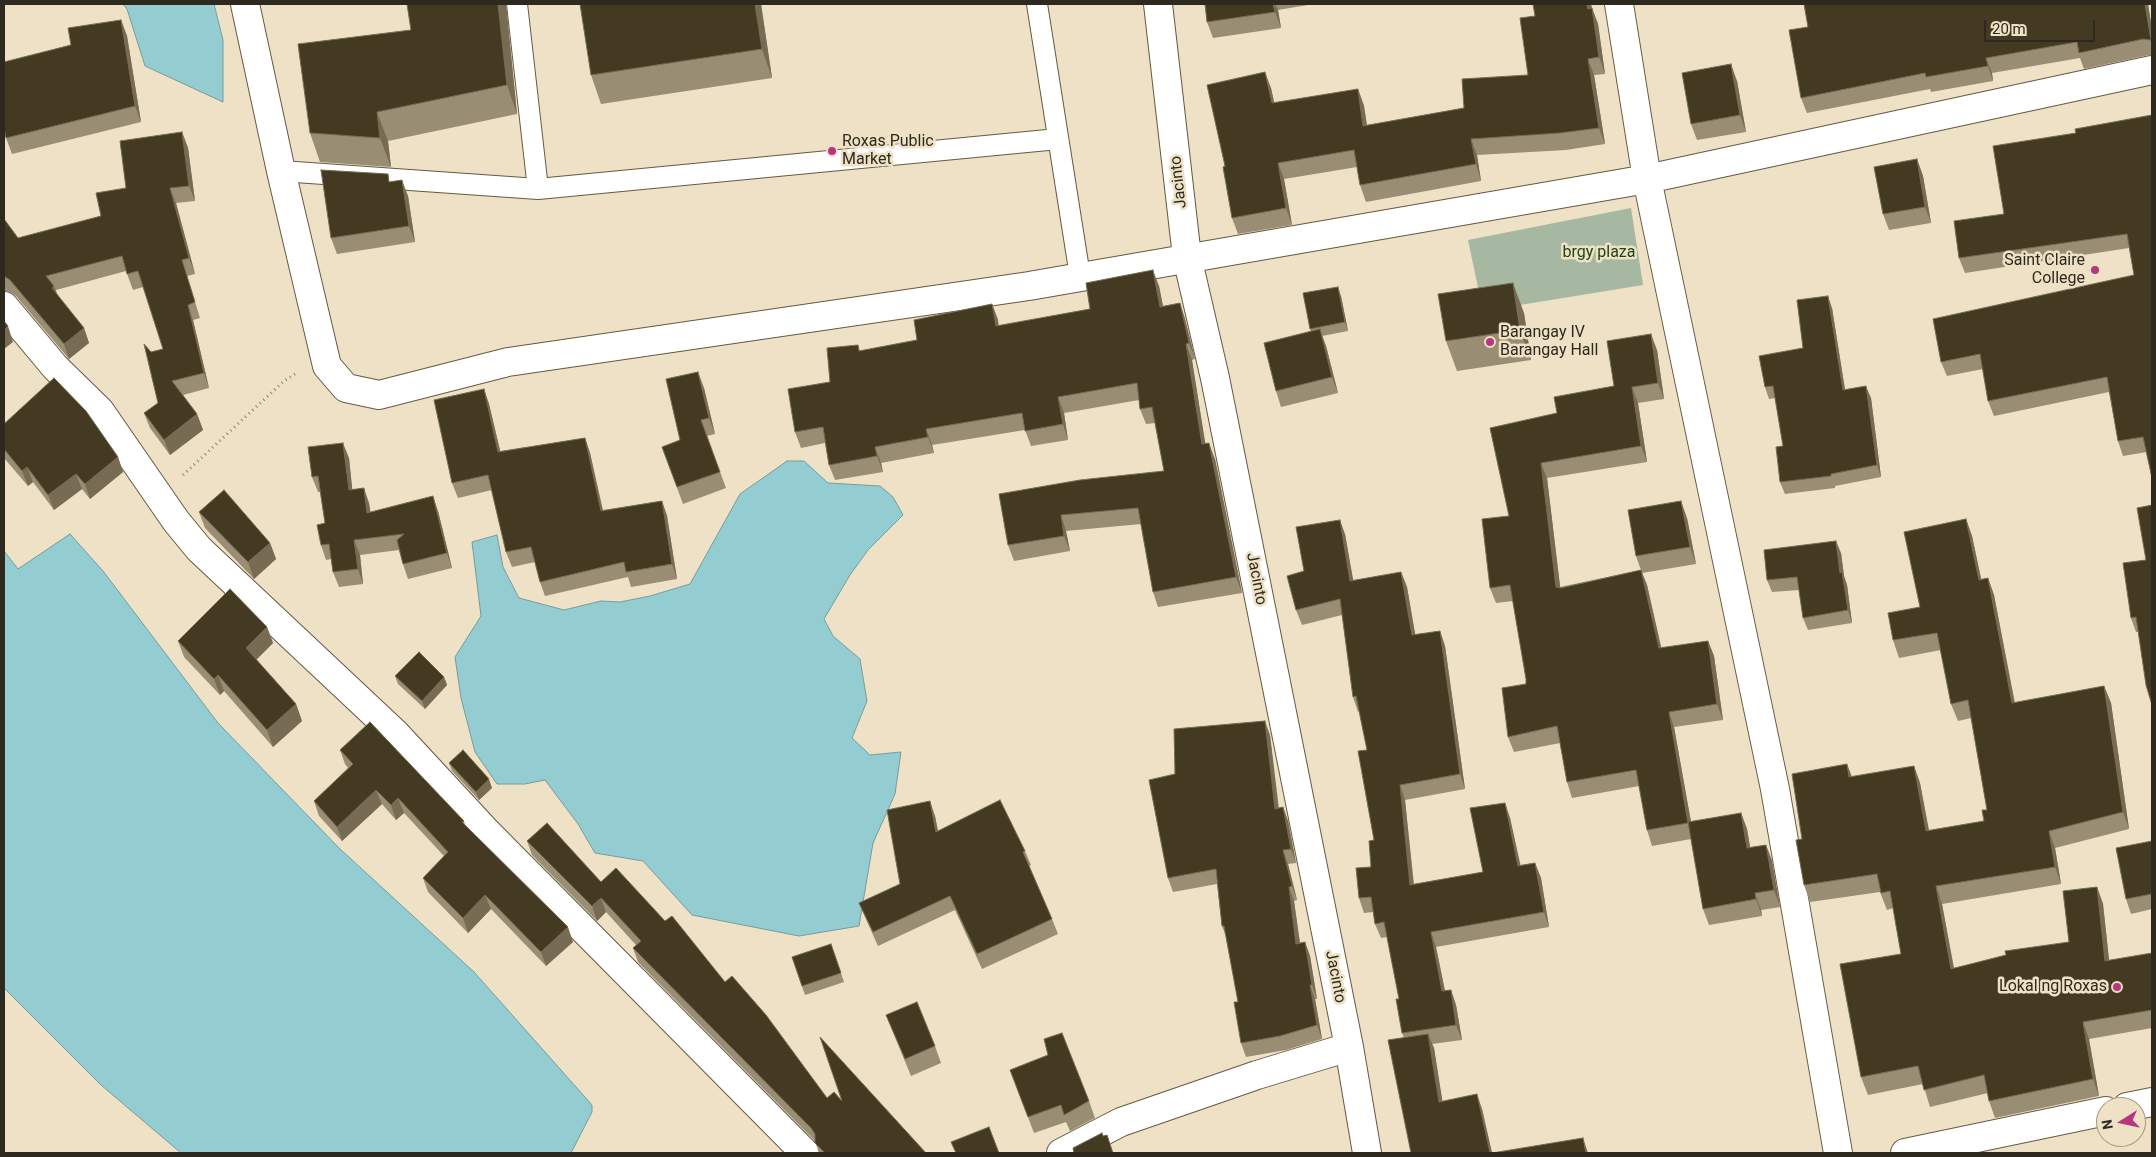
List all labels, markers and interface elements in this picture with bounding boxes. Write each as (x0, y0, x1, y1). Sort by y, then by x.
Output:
scale bar (1986, 10, 2097, 42)
text: 20 m (1992, 20, 2026, 38)
place label: Roxas Public Market (842, 132, 934, 170)
marker: Roxas Public Market (826, 145, 838, 157)
street label: Jacinto (1167, 155, 1191, 209)
park label: brgy plaza (1562, 243, 1636, 263)
place label: Saint Claire College (2004, 251, 2085, 289)
marker: Saint Claire College (2089, 264, 2101, 276)
place label: Barangay IV Barangay Hall (1500, 323, 1598, 361)
marker: Barangay IV Barangay Hall (1484, 336, 1496, 348)
street label: Jacinto (1242, 551, 1270, 607)
street label: Jacinto (1321, 949, 1349, 1005)
place label: Lokal ng Roxas (1999, 977, 2107, 997)
marker: Lokal ng Roxas (2111, 981, 2123, 993)
north arrow (2096, 1097, 2146, 1147)
text: N (2098, 1118, 2116, 1131)

